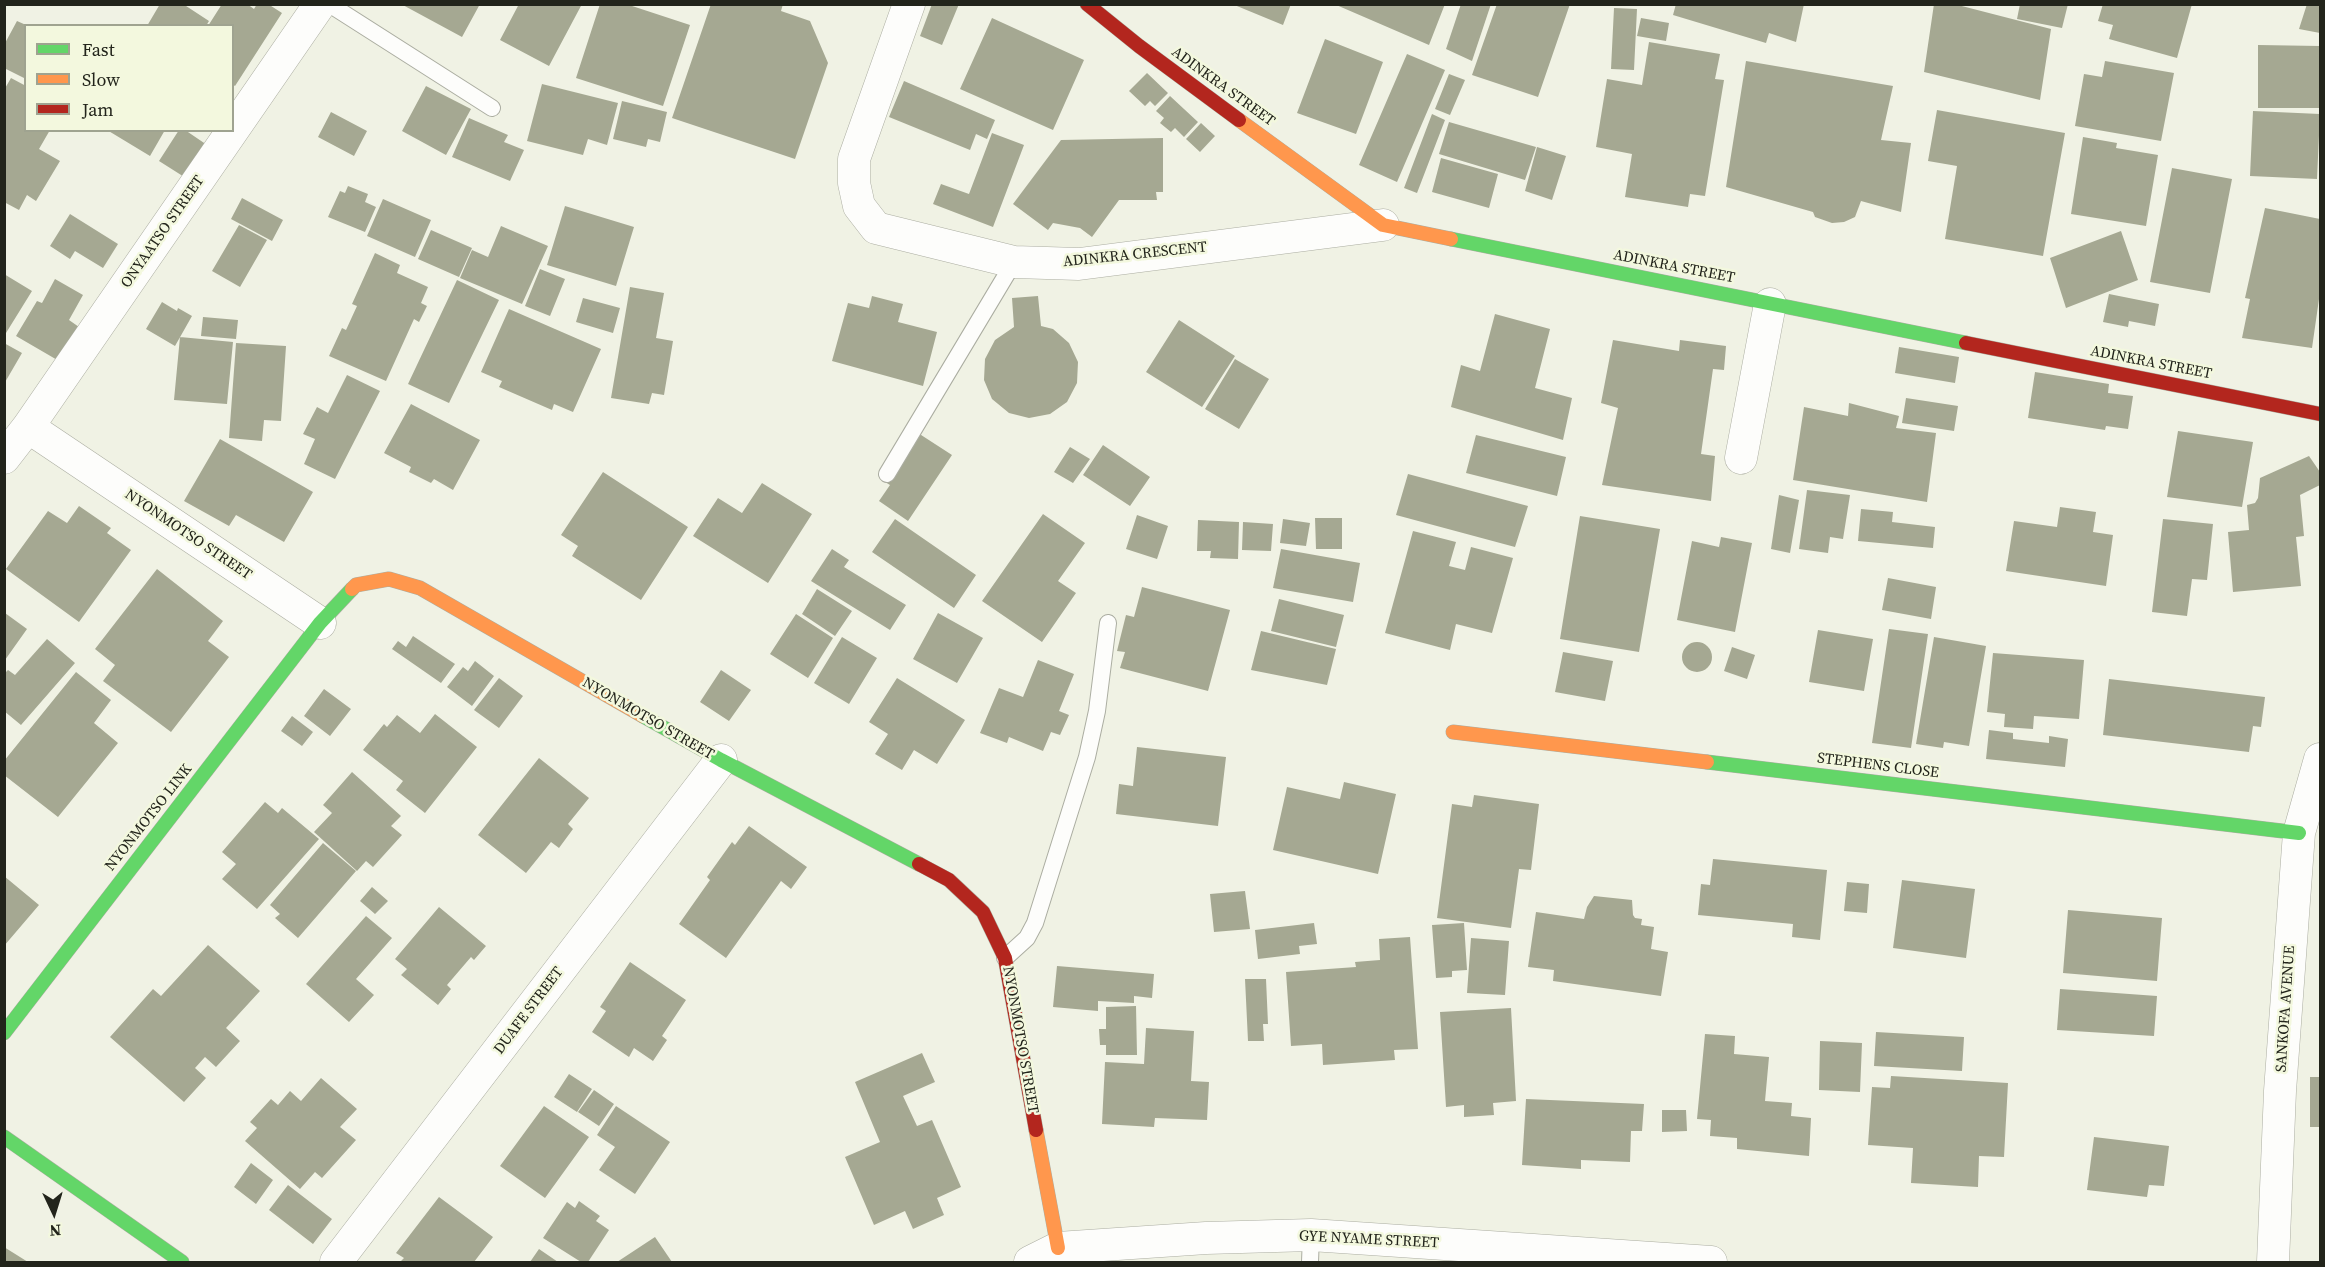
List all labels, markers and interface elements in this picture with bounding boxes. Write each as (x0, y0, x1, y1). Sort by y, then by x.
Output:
legend (24, 24, 234, 132)
text: Fast (82, 37, 115, 62)
street label: ADINKRA STREET (1168, 43, 1278, 131)
text: Slow (82, 67, 120, 92)
text: Jam (82, 97, 114, 122)
street label: ONYAATSO STREET (117, 172, 209, 292)
street label: ADINKRA CRESCENT (1062, 239, 1208, 271)
street label: ADINKRA STREET (1612, 246, 1736, 288)
street label: ADINKRA STREET (2089, 342, 2213, 384)
street label: NYONMOTSO STREET (121, 486, 255, 584)
street label: NYONMOTSO STREET (579, 674, 717, 764)
street label: STEPHENS CLOSE (1816, 750, 1940, 782)
street label: NYONMOTSO LINK (102, 761, 196, 875)
street label: SANKOFA AVENUE (2273, 945, 2299, 1073)
street label: DUAFE STREET (490, 964, 568, 1058)
street label: NYONMOTSO STREET (998, 965, 1042, 1115)
north arrow (24, 1183, 84, 1243)
text: N (49, 1220, 62, 1242)
street label: GYE NYAME STREET (1299, 1227, 1439, 1253)

